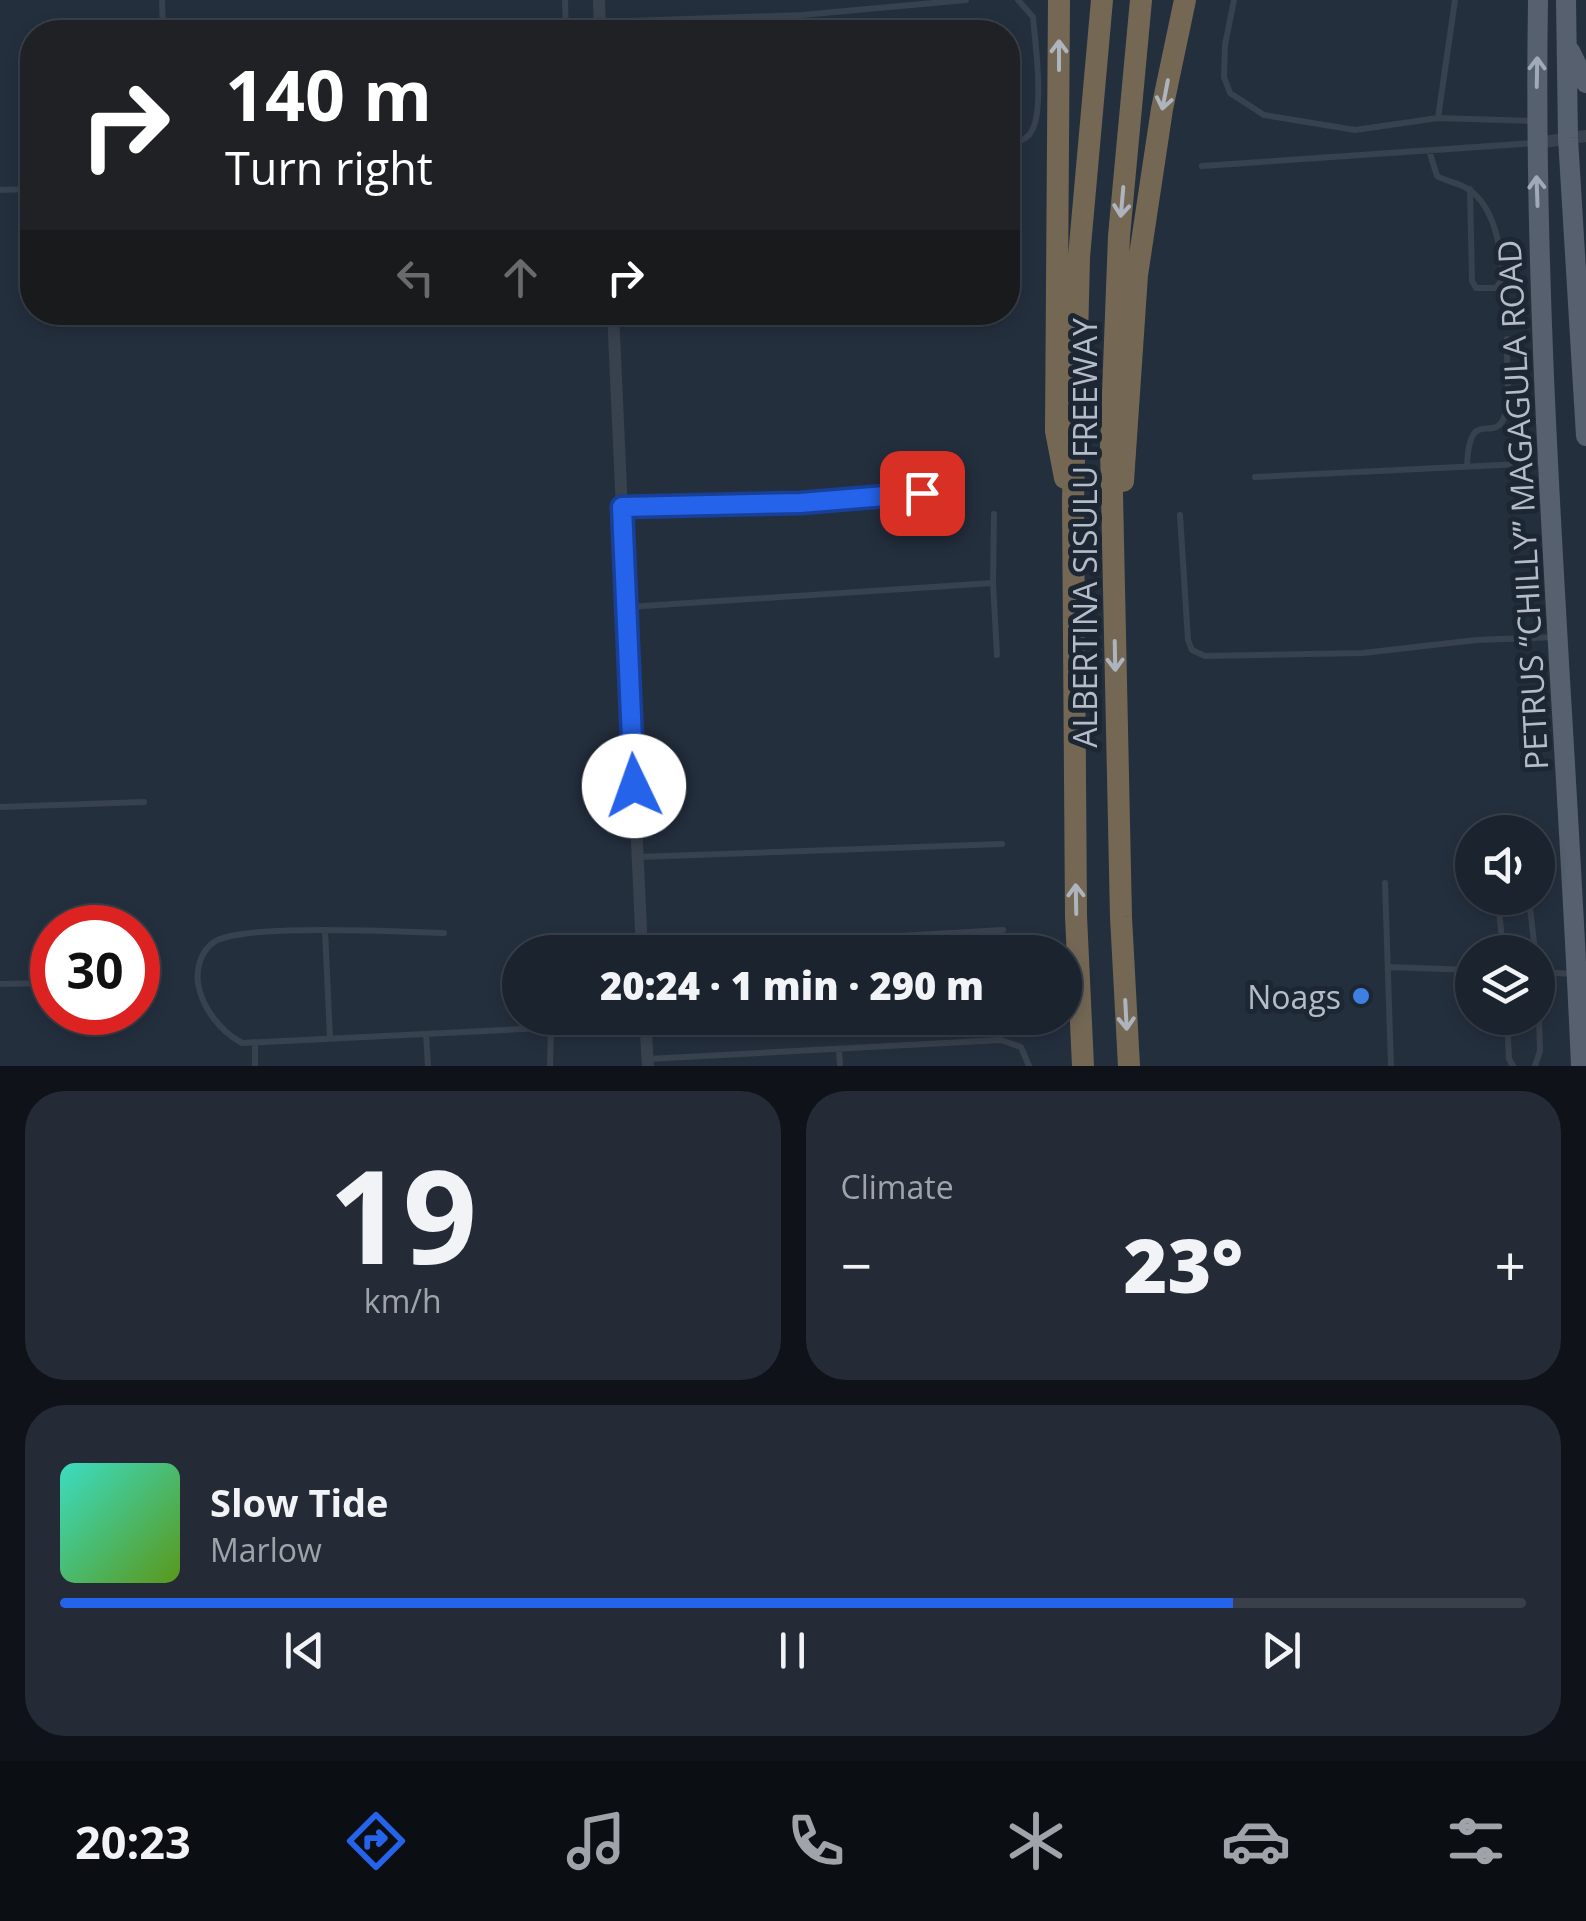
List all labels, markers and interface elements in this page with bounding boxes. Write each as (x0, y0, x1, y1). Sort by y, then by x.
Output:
one-way arrow (1050, 39, 1068, 72)
text: 140 m (225, 46, 432, 142)
one-way arrow (1528, 56, 1546, 88)
icon: right (60, 60, 190, 190)
one-way arrow (1154, 78, 1173, 110)
text: Turn right (225, 137, 433, 198)
one-way arrow (1528, 175, 1547, 207)
one-way arrow (1113, 185, 1132, 217)
street label: PETRUS “CHILLY” MAGAGULA ROAD (1487, 239, 1557, 771)
icon: left (388, 250, 443, 305)
icon: ahead (493, 250, 548, 305)
icon: right (598, 250, 653, 305)
street label: ALBERTINA SISULU FREEWAY (1063, 318, 1106, 748)
pin (880, 451, 965, 536)
icon: arrive (895, 466, 950, 521)
one-way arrow (1106, 639, 1125, 671)
position arrow (582, 734, 686, 838)
map controls (1455, 815, 1555, 1035)
button: sound (1455, 815, 1555, 915)
one-way arrow (1066, 883, 1086, 916)
speed limit sign: 30 (30, 905, 160, 1035)
button: layers (1455, 935, 1555, 1035)
text: 20:24 · 1 min · 290 m (600, 959, 984, 1011)
place label: Noags (1247, 975, 1341, 1018)
marker: Noags (1350, 985, 1372, 1007)
one-way arrow (1117, 999, 1136, 1031)
text: 19 (328, 1125, 477, 1302)
text: Climate (841, 1165, 954, 1208)
text: 23° (1123, 1213, 1243, 1315)
text: − (841, 1227, 872, 1302)
text: + (1495, 1227, 1526, 1302)
text: km/h (364, 1279, 442, 1322)
text: Slow Tide (210, 1476, 389, 1528)
text: Marlow (210, 1528, 322, 1571)
icon: previous (277, 1623, 332, 1678)
icon: pause (765, 1623, 820, 1678)
icon: next (1254, 1623, 1309, 1678)
icon: directions (341, 1806, 411, 1876)
icon: music (561, 1806, 631, 1876)
icon: phone (781, 1806, 851, 1876)
icon: climate (1001, 1806, 1071, 1876)
icon: car (1221, 1806, 1291, 1876)
icon: filters (1441, 1806, 1511, 1876)
text: 20:23 (75, 1811, 191, 1872)

